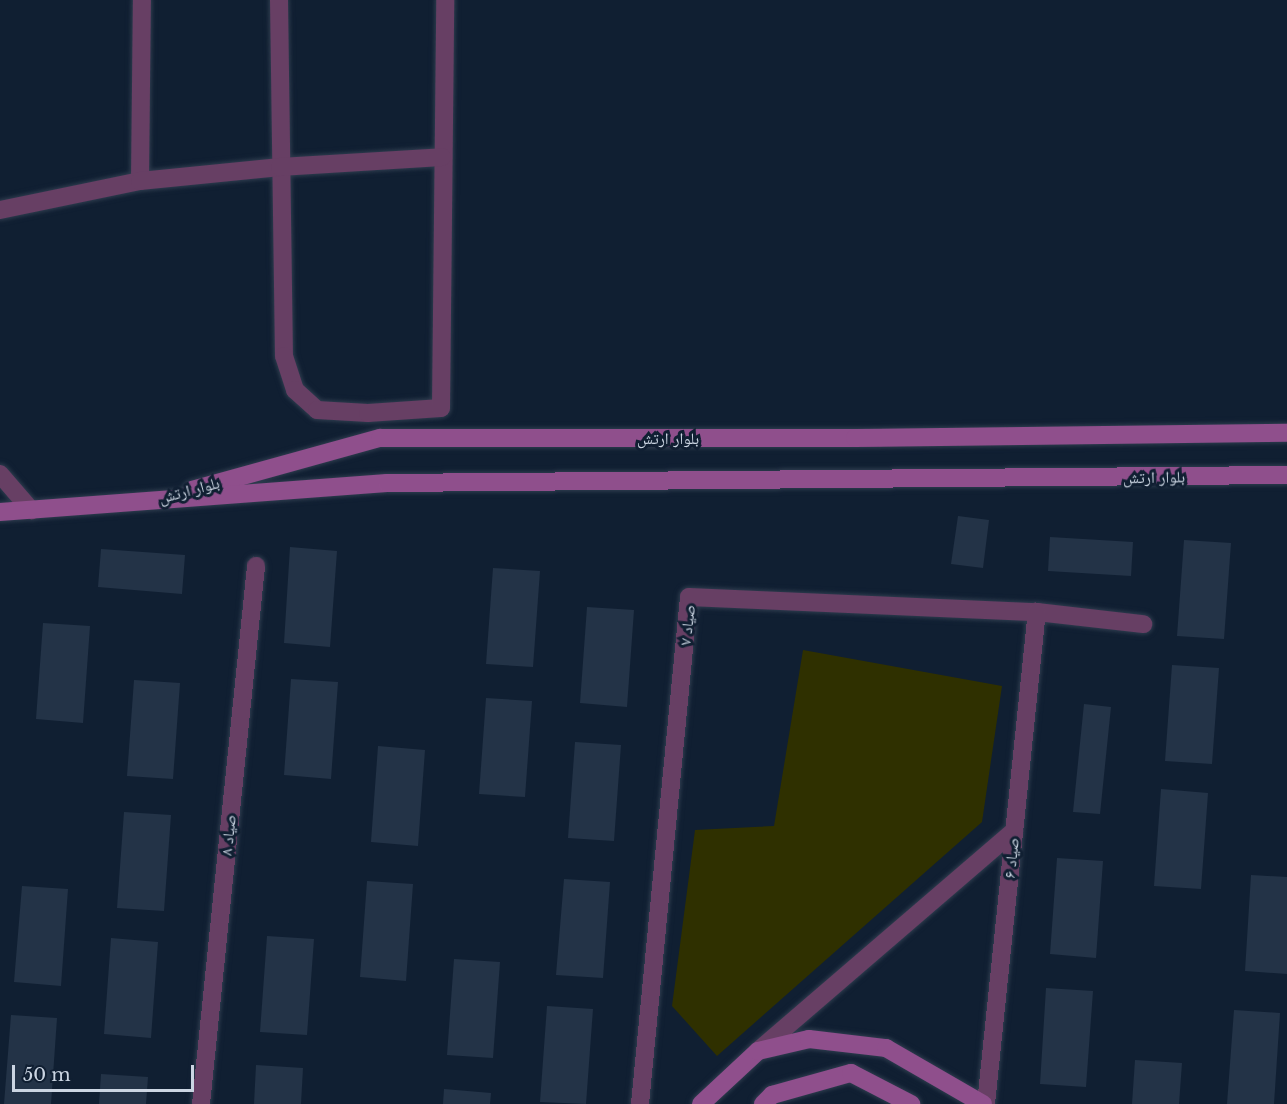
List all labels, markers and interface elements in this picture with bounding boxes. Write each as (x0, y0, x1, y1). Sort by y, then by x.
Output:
street label: بلوار ارتش (637, 428, 699, 448)
street label: بلوار ارتش (1123, 467, 1185, 487)
street label: بلوار ارتش (157, 473, 221, 507)
street label: صیاد ۷ (675, 604, 699, 646)
street label: صیاد ۸ (216, 814, 240, 856)
street label: صیاد ۶ (999, 837, 1023, 879)
scale bar (15, 1053, 196, 1091)
text: 50 m (23, 1064, 71, 1086)

